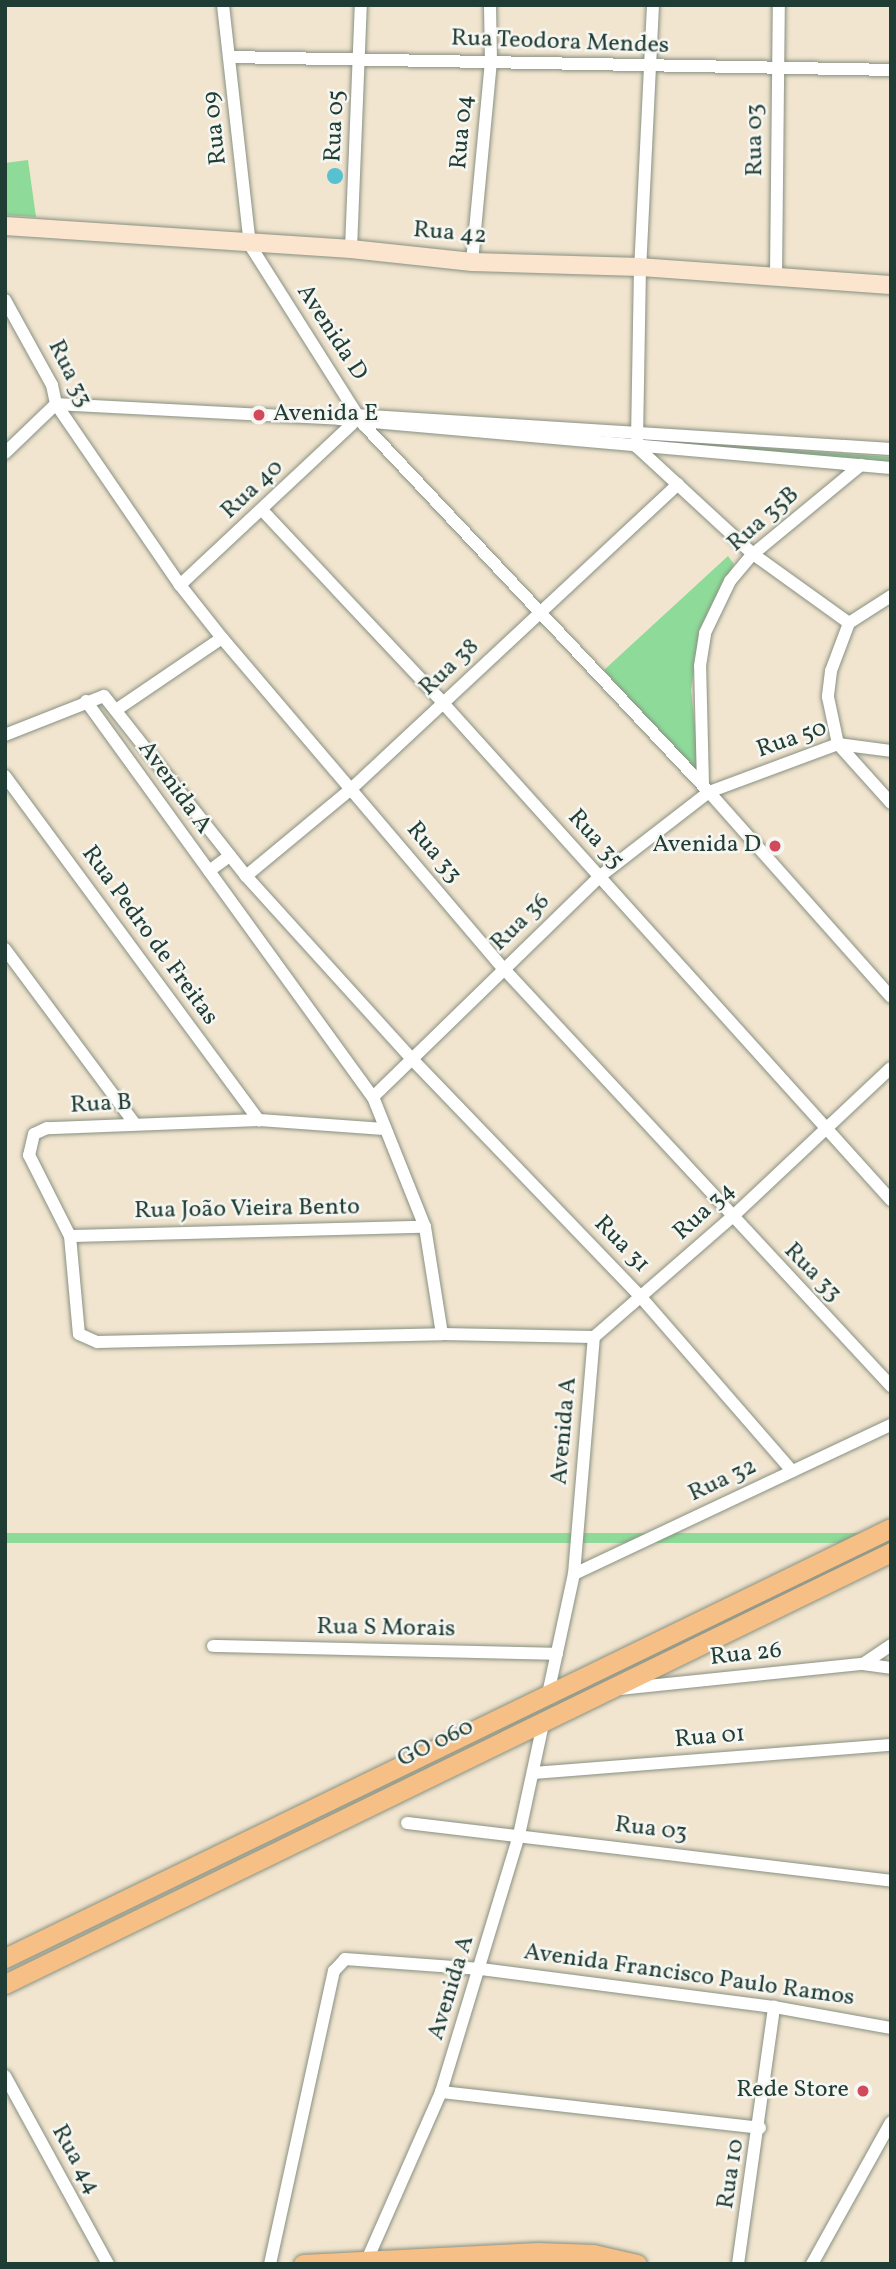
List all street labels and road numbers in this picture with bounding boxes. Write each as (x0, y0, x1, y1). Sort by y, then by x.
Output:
street label: Rua Teodora Mendes (450, 25, 670, 61)
street label: Rua 05 (320, 89, 352, 163)
street label: Rua 09 (198, 90, 234, 166)
street label: Rua 04 (445, 93, 481, 171)
street label: Rua 03 (742, 104, 770, 176)
street label: Rua 42 (412, 216, 488, 252)
street label: Avenida D (289, 280, 373, 386)
street label: Rua 33 (40, 336, 98, 412)
street label: Rua 40 (216, 454, 290, 526)
street label: Rua 35B (722, 481, 806, 559)
street label: Rua 38 (414, 633, 486, 703)
street label: Rua 50 (753, 715, 831, 765)
street label: Avenida A (131, 736, 217, 840)
street label: Rua 35 (561, 804, 629, 876)
street label: Rua 33 (399, 816, 467, 890)
street label: Rua Pedro de Freitas (74, 841, 224, 1031)
street label: Rua 36 (485, 888, 557, 958)
street label: Rua B (69, 1089, 133, 1121)
street label: Rua 34 (668, 1177, 742, 1247)
street label: Rua João Vieira Bento (134, 1194, 360, 1226)
street label: Rua 31 (587, 1210, 655, 1280)
street label: Rua 33 (777, 1237, 847, 1309)
street label: Avenida A (546, 1376, 584, 1486)
street label: Rua 32 (684, 1453, 762, 1509)
street label: Rua S Morais (316, 1613, 456, 1645)
street label: Rua 26 (709, 1637, 783, 1673)
street label: GO 060 (393, 1713, 479, 1775)
street label: Rua 01 (674, 1721, 746, 1755)
street label: Rua 03 (613, 1811, 689, 1849)
street label: Avenida A (422, 1932, 482, 2044)
street label: Avenida Francisco Paulo Ramos (522, 1939, 856, 2013)
street label: Rua 44 (44, 2120, 106, 2200)
street label: Rua 10 (712, 2137, 752, 2211)

